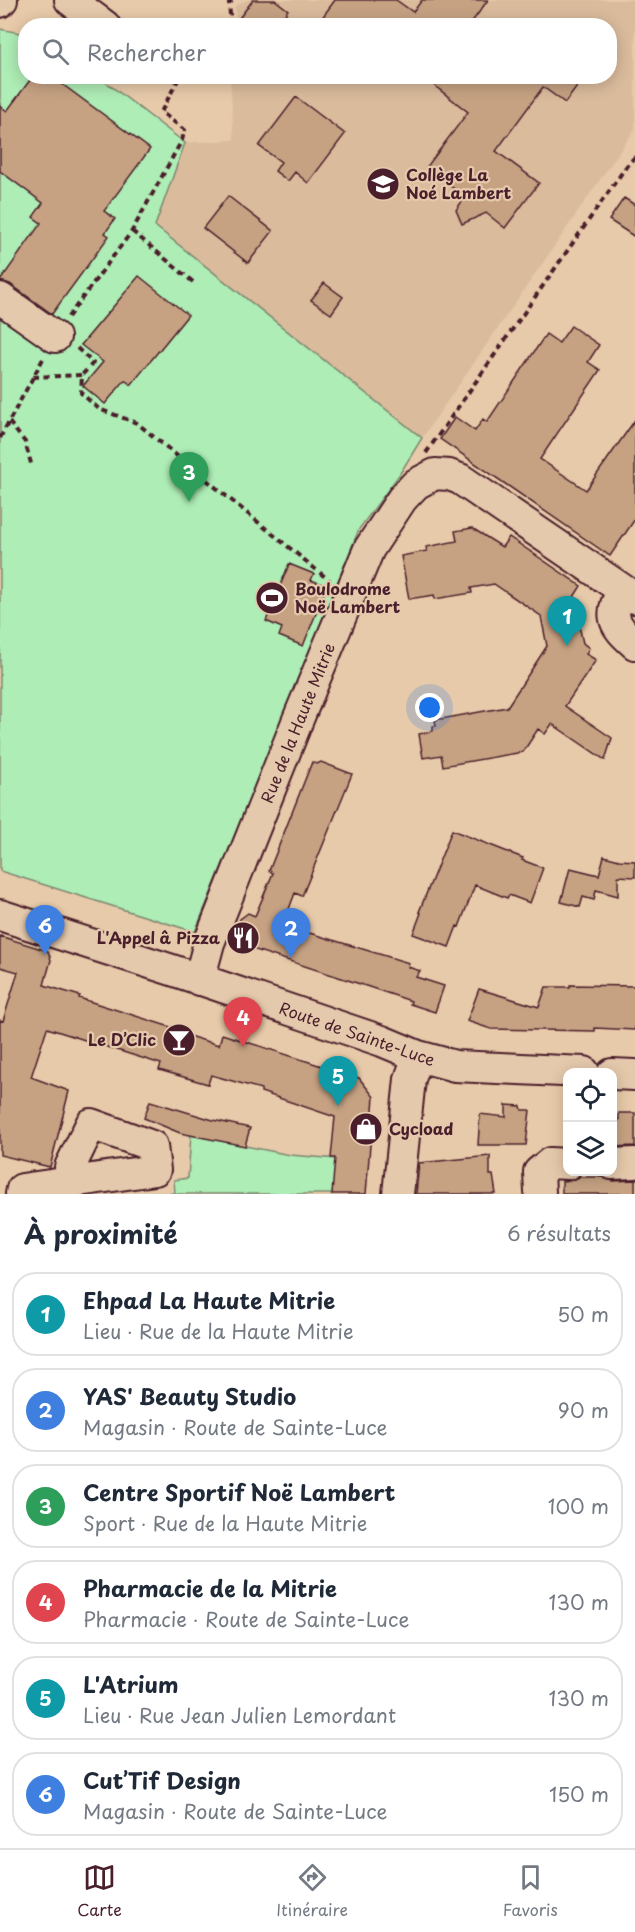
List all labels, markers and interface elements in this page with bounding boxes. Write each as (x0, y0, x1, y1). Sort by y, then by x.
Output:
search box (18, 18, 617, 84)
icon: search (39, 35, 72, 68)
text: Rechercher (87, 35, 206, 68)
place label: Collège La Noé Lambert (406, 162, 512, 204)
school or university icon: Collège La Noé Lambert (365, 166, 401, 202)
pin: 3 (170, 452, 208, 502)
place label: Boulodrome Noë Lambert (295, 576, 401, 618)
sports icon: Boulodrome Noë Lambert (254, 580, 290, 616)
pin: 1 (548, 596, 586, 646)
street label: Rue de la Haute Mitrie (254, 639, 340, 806)
your location (415, 693, 444, 722)
pin: 6 (26, 906, 64, 955)
pin: 2 (272, 908, 310, 958)
restaurant icon: L'Appel â Pizza (225, 920, 261, 956)
place label: L'Appel â Pizza (97, 925, 221, 949)
street label: Route de Sainte-Luce (276, 995, 439, 1071)
pin: 4 (224, 998, 262, 1047)
bar icon: Le D’Clic (161, 1022, 197, 1058)
place label: Le D’Clic (88, 1027, 156, 1051)
pin: 5 (318, 1056, 358, 1106)
map controls (563, 1068, 617, 1176)
button: locate (563, 1068, 617, 1122)
shop icon: Cycload (348, 1111, 384, 1147)
place label: Cycload (389, 1116, 454, 1140)
button: layers (563, 1122, 617, 1176)
text: À proximité (24, 1214, 178, 1253)
text: 6 résultats (507, 1218, 611, 1248)
text: Ehpad La Haute Mitrie (83, 1283, 335, 1316)
text: 1 (41, 1299, 50, 1329)
text: 50 m (557, 1299, 609, 1329)
text: Lieu · Rue de la Haute Mitrie (83, 1316, 354, 1346)
text: YAS' Beauty Studio (83, 1379, 296, 1412)
text: 2 (38, 1395, 53, 1425)
text: 90 m (558, 1395, 609, 1425)
text: Magasin · Route de Sainte-Luce (83, 1412, 388, 1442)
text: Centre Sportif Noë Lambert (83, 1475, 395, 1508)
text: 3 (39, 1491, 52, 1521)
text: 100 m (548, 1491, 609, 1521)
text: Sport · Rue de la Haute Mitrie (83, 1508, 367, 1538)
text: Pharmacie de la Mitrie (83, 1571, 337, 1604)
text: 4 (39, 1587, 52, 1617)
text: 130 m (549, 1587, 609, 1617)
text: Pharmacie · Route de Sainte-Luce (83, 1604, 409, 1634)
text: L'Atrium (83, 1667, 179, 1700)
text: 5 (39, 1683, 52, 1713)
text: 130 m (549, 1683, 609, 1713)
text: Lieu · Rue Jean Julien Lemordant (83, 1700, 396, 1730)
text: Cut’Tif Design (83, 1763, 241, 1796)
text: 6 (38, 1779, 53, 1809)
text: 150 m (549, 1779, 609, 1809)
text: Magasin · Route de Sainte-Luce (83, 1796, 388, 1826)
tab: Carte (77, 1861, 122, 1921)
tab: Itinéraire (276, 1861, 348, 1921)
tab: Favoris (503, 1861, 558, 1921)

